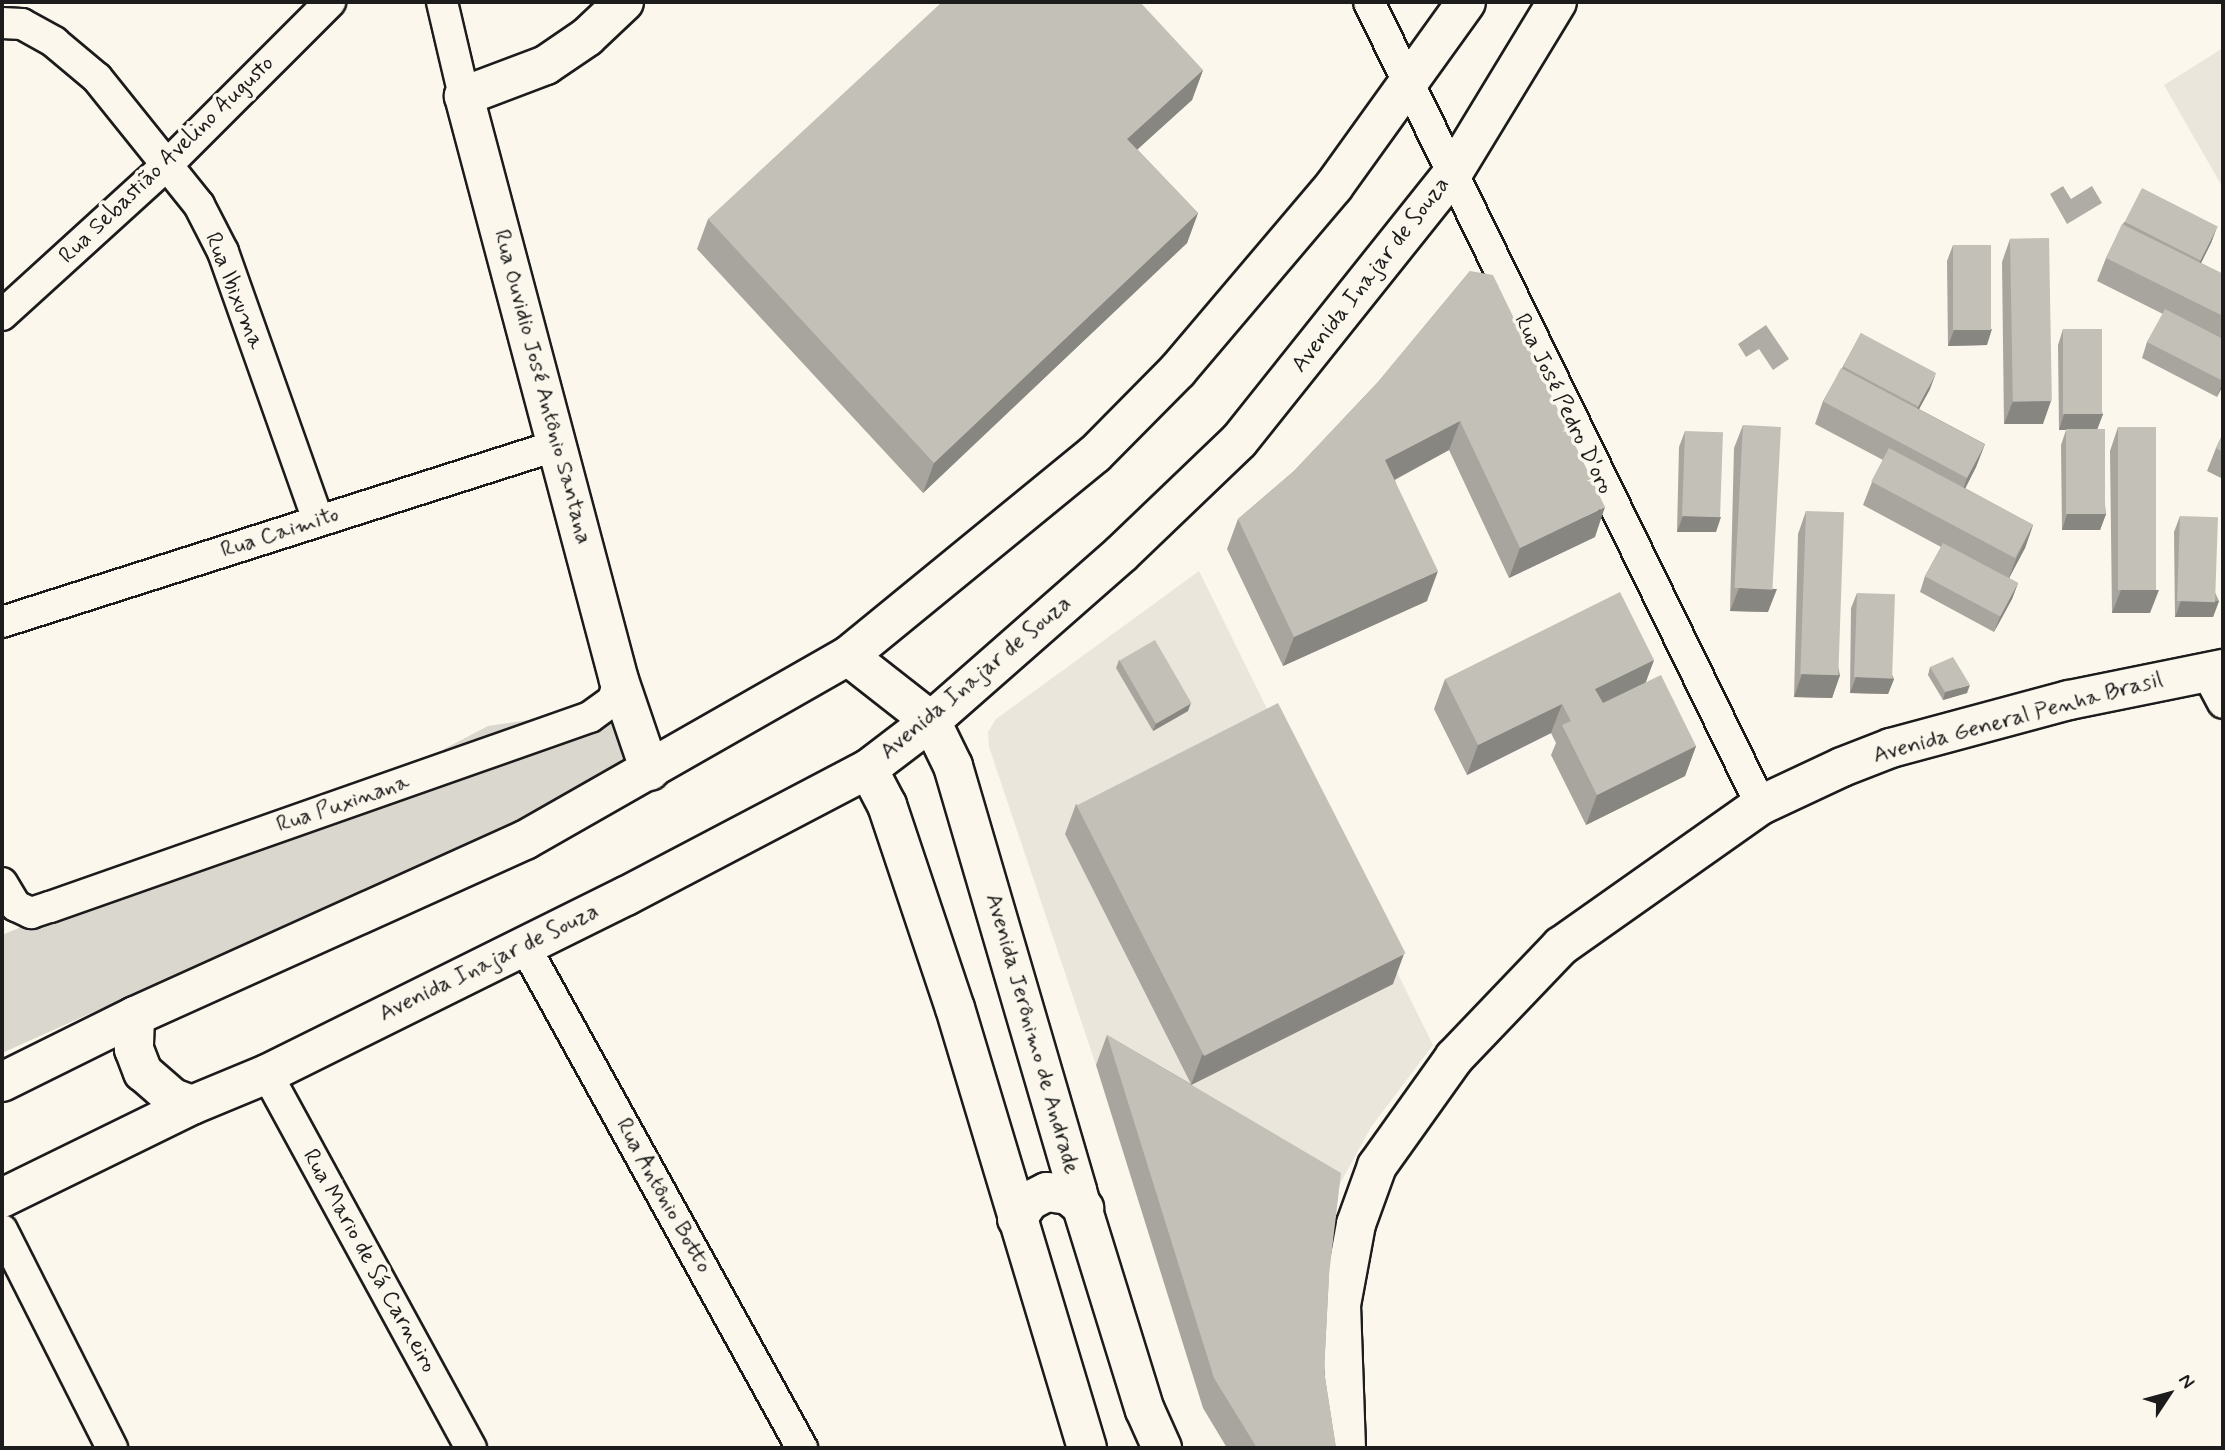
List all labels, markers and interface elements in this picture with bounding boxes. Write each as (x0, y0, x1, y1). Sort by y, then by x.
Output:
street label: Rua Sebastião Avelino Augusto (55, 51, 279, 269)
street label: Avenida Inajar de Souza (1285, 171, 1457, 379)
street label: Rua Ibixuma (197, 225, 271, 357)
street label: Rua Ouvidio José Antônio Santana (487, 228, 597, 546)
street label: Rua José Pedro D'oro (1507, 309, 1619, 499)
street label: Rua Caimito (218, 501, 342, 565)
street label: Avenida Inajar de Souza (874, 589, 1078, 767)
street label: Avenida General Penha Brasil (1875, 667, 2161, 769)
street label: Rua Puxinana (274, 769, 412, 839)
street label: Avenida Jerônimo de Andrade (979, 891, 1085, 1177)
street label: Avenida Inajar de Souza (374, 897, 604, 1029)
street label: Rua Antônio Botto (609, 1113, 717, 1279)
street label: Rua Mario de Sá Carneiro (296, 1145, 442, 1377)
north arrow (2134, 1359, 2204, 1429)
text: N (2173, 1369, 2200, 1394)

